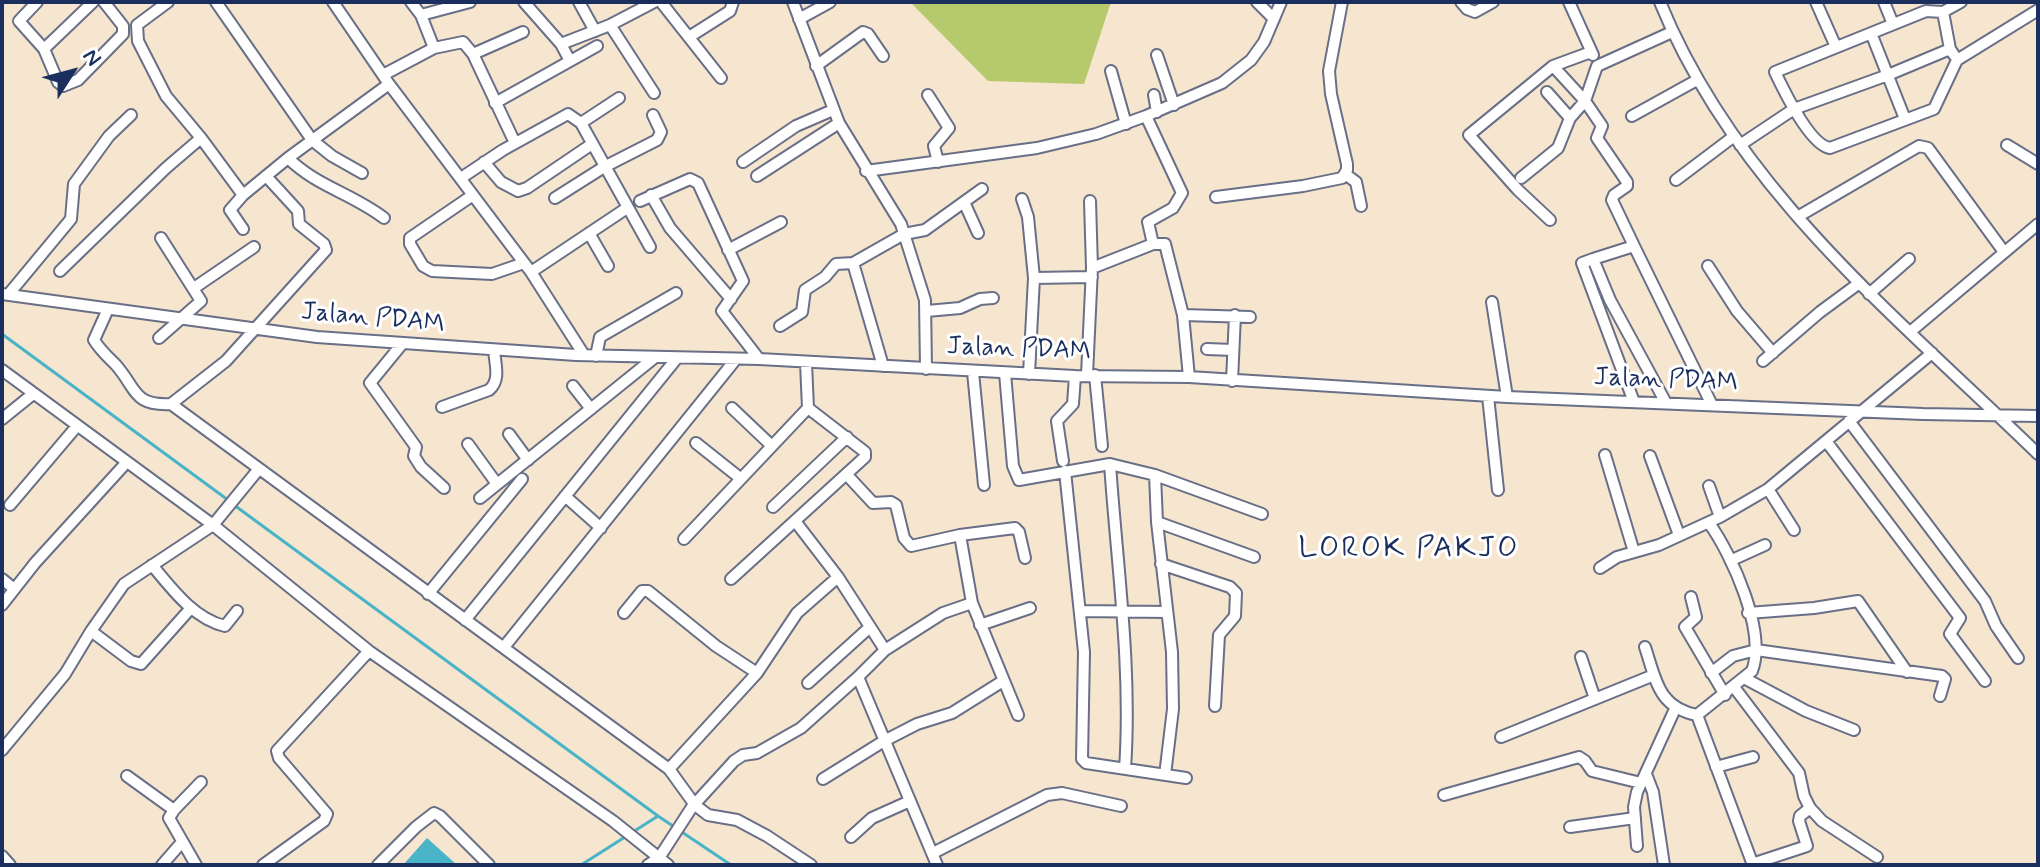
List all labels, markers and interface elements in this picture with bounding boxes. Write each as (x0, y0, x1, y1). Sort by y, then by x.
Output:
north arrow (32, 32, 112, 112)
text: N (76, 44, 107, 72)
street label: Jalan PDAM (300, 297, 446, 341)
street label: Jalan PDAM (946, 332, 1092, 368)
street label: Jalan PDAM (1593, 363, 1739, 399)
district label: LOROK PAKJO (1302, 532, 1516, 568)

